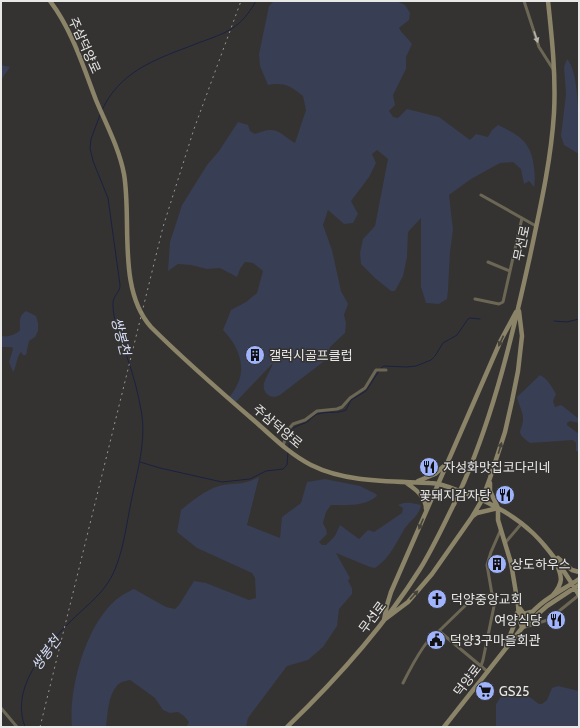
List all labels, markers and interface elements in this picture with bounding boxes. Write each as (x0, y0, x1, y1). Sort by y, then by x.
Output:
street label: 주삼덕양로 (66, 14, 104, 76)
one-way arrow (533, 31, 539, 43)
street label: 무선로 (509, 224, 533, 262)
water label: 쌍봉천 (107, 315, 135, 358)
one-way arrow (498, 335, 504, 346)
building icon: 갤럭시골프클럽 (244, 344, 266, 366)
place label: 갤럭시골프클럽 (269, 347, 353, 363)
street label: 주삼덕양로 (250, 401, 306, 451)
one-way arrow (497, 442, 503, 454)
restaurant icon: 자성화맛집코다리네 (418, 456, 440, 478)
place label: 자성화맛집코다리네 (443, 459, 551, 475)
restaurant icon: 꽃돼지감자탕 (494, 484, 516, 506)
place label: 꽃돼지감자탕 (419, 487, 491, 503)
one-way arrow (418, 518, 424, 530)
building icon: 상도하우스 (486, 553, 508, 575)
place label: 상도하우스 (511, 556, 571, 572)
church icon: 덕양중앙교회 (426, 588, 448, 610)
one-way arrow (409, 590, 419, 600)
place label: 덕양중앙교회 (451, 591, 523, 607)
street label: 무선로 (355, 598, 389, 636)
restaurant icon: 여양식당 (545, 609, 567, 631)
place label: 여양식당 (494, 612, 542, 628)
public building icon: 덕양3구마을회관 (425, 629, 447, 651)
water label: 쌍봉천 (27, 631, 65, 674)
place label: 덕양3구마을회관 (450, 632, 541, 648)
street label: 덕양로 (450, 661, 484, 699)
supermarket icon: GS25 (474, 680, 496, 702)
place label: GS25 (499, 683, 529, 699)

